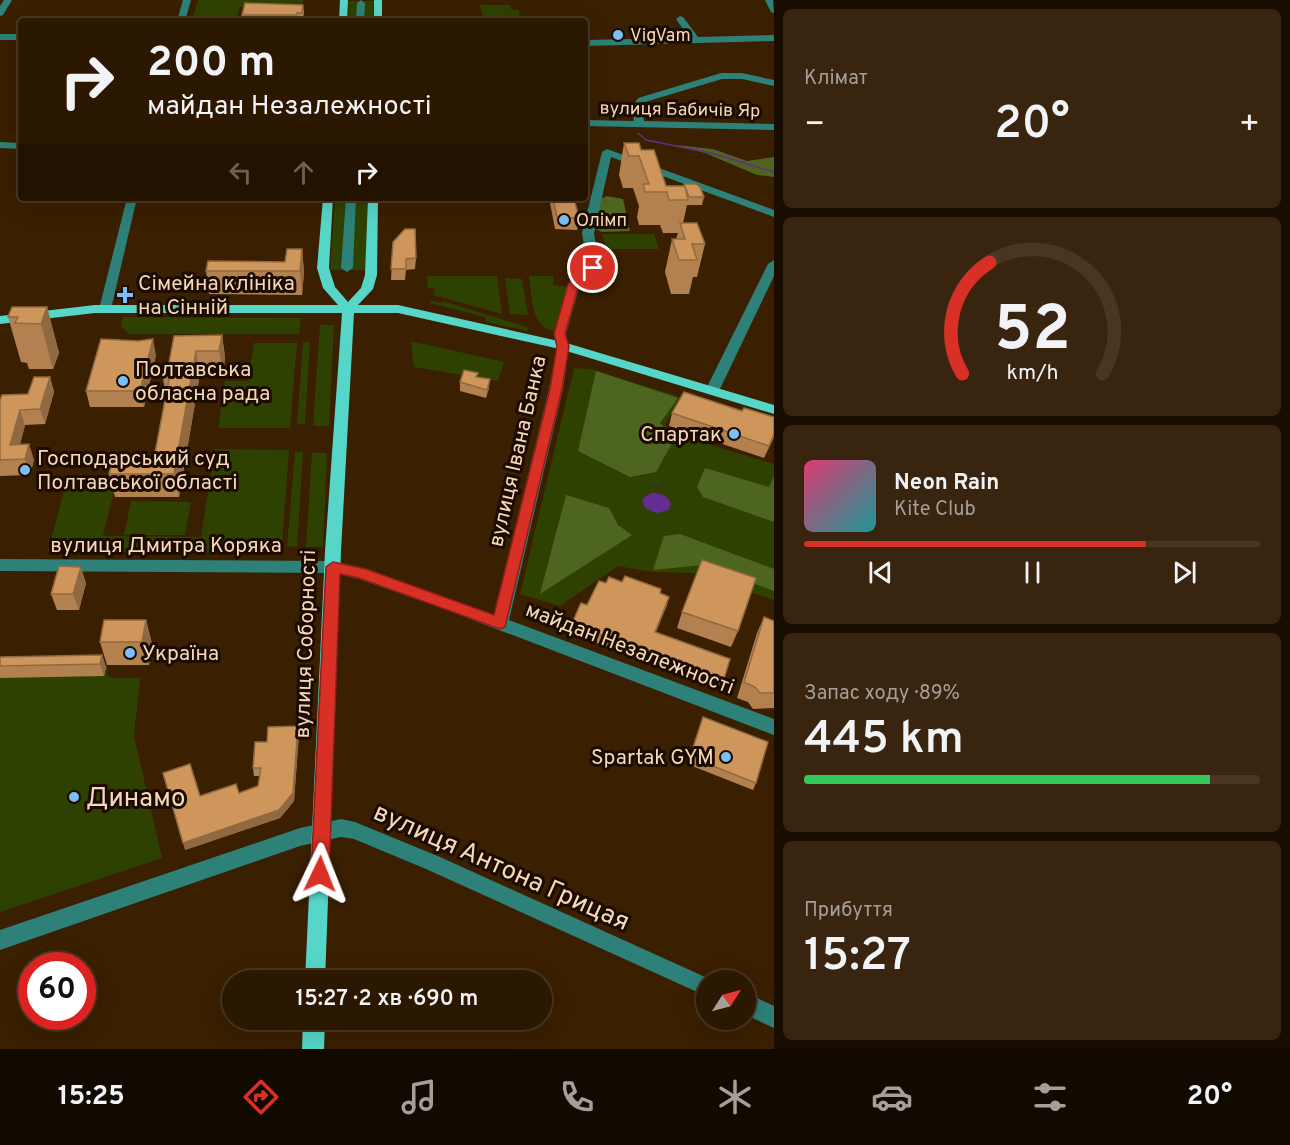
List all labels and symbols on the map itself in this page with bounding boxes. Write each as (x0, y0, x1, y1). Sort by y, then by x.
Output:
place label: VigVam (630, 25, 691, 48)
marker: VigVam (611, 28, 625, 42)
street label: вулиця Бабичів Яр (599, 98, 761, 123)
place label: Олімп (576, 210, 627, 233)
marker: Олімп (557, 213, 571, 227)
pin (567, 242, 618, 293)
place label: Сімейна клініка на Сінній (138, 271, 295, 322)
marker: Сімейна клініка на Сінній (116, 286, 134, 304)
street label: вулиця Івана Банка (483, 353, 554, 550)
place label: Полтавська обласна рада (135, 357, 270, 408)
marker: Полтавська обласна рада (116, 374, 130, 388)
place label: Спартак (640, 422, 722, 449)
marker: Спартак (727, 427, 741, 441)
place label: Господарський суд Полтавської області (37, 446, 238, 497)
marker: Господарський суд Полтавської області (18, 463, 32, 477)
street label: вулиця Дмитра Коряка (50, 533, 282, 560)
street label: вулиця Соборності (290, 549, 323, 739)
street label: майдан Незалежності (521, 597, 738, 702)
place label: Україна (142, 641, 219, 668)
marker: Україна (123, 646, 137, 660)
place label: Spartak GYM (591, 745, 714, 772)
marker: Spartak GYM (719, 750, 733, 764)
place label: Динамо (86, 783, 185, 816)
marker: Динамо (67, 790, 81, 804)
street label: вулиця Антона Грицая (368, 797, 634, 940)
position arrow (288, 842, 352, 906)
speed limit sign: 60 (18, 952, 96, 1030)
north arrow (696, 970, 756, 1030)

